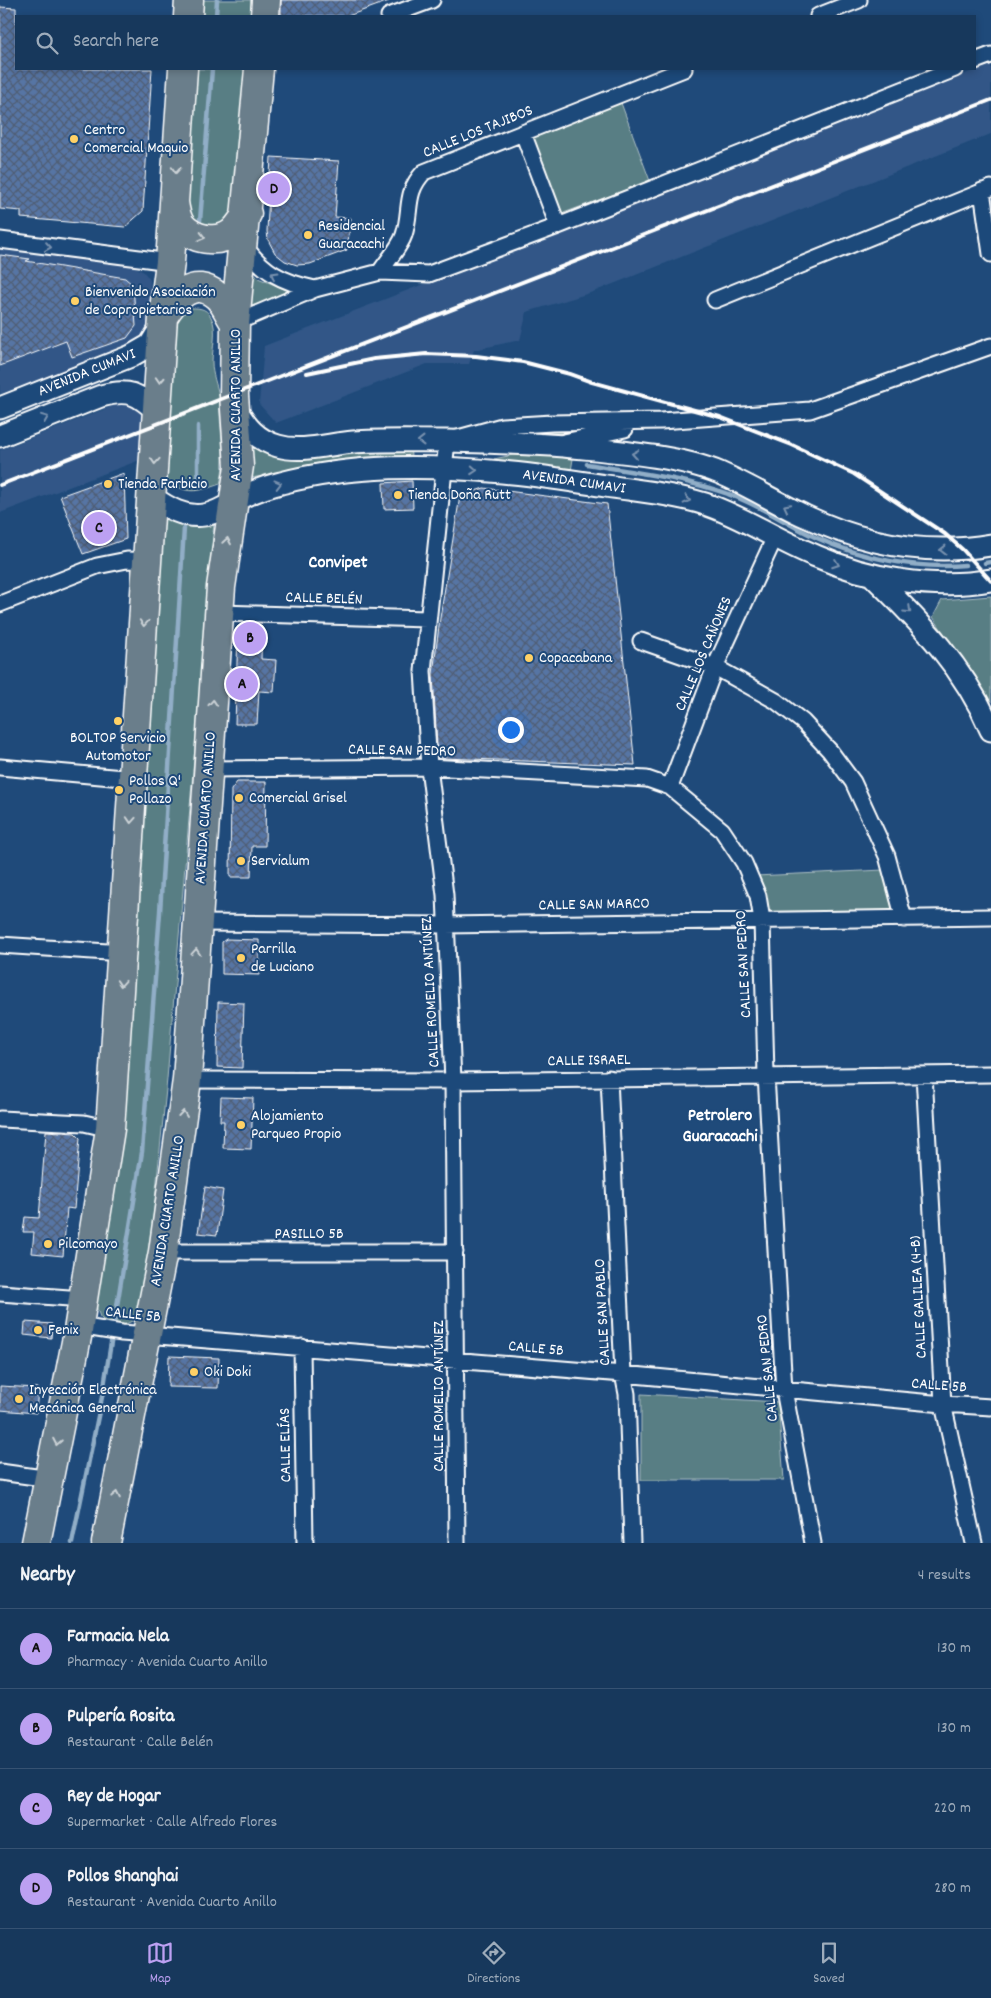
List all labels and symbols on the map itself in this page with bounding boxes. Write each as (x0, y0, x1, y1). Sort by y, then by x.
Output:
street label: CALLE LOS TAJIBOS (420, 99, 536, 165)
place label: Centro Comercial Maquio (84, 119, 188, 160)
marker: Centro Comercial Maquio (68, 133, 80, 145)
one-way arrow (171, 166, 182, 174)
pin: D (258, 170, 290, 208)
place label: Residencial Guaracachi (318, 215, 385, 256)
marker: Residencial Guaracachi (302, 229, 314, 241)
one-way arrow (198, 231, 207, 242)
one-way arrow (45, 241, 53, 252)
one-way arrow (270, 271, 279, 281)
place label: Bienvenido Asociación de Copropietarios (85, 281, 216, 322)
marker: Bienvenido Asociación de Copropietarios (69, 295, 81, 307)
street label: AVENIDA CUARTO ANILLO (225, 329, 248, 481)
street label: AVENIDA CUMAVI (35, 343, 139, 403)
one-way arrow (154, 377, 165, 385)
one-way arrow (40, 414, 49, 424)
one-way arrow (417, 436, 424, 446)
one-way arrow (631, 450, 640, 460)
one-way arrow (149, 457, 160, 465)
street label: AVENIDA CUMAVI (521, 463, 627, 501)
one-way arrow (471, 464, 479, 475)
place label: Tienda Farbicio (118, 473, 207, 496)
marker: Tienda Farbicio (102, 478, 114, 490)
one-way arrow (274, 479, 283, 490)
place label: Tienda Doña Rutt (408, 484, 511, 507)
marker: Tienda Doña Rutt (392, 489, 404, 501)
one-way arrow (683, 494, 692, 505)
one-way arrow (784, 503, 793, 513)
pin: C (83, 509, 115, 547)
one-way arrow (221, 536, 232, 544)
one-way arrow (938, 545, 946, 555)
district label: Convipet (309, 551, 368, 576)
one-way arrow (831, 558, 840, 568)
street label: CALLE BELÉN (285, 586, 363, 612)
street label: CALLE LOS CAÑONES (669, 593, 739, 715)
one-way arrow (902, 604, 911, 613)
pin: B (234, 619, 266, 657)
one-way arrow (139, 620, 150, 628)
place label: Copacabana (539, 647, 613, 670)
marker: Copacabana (523, 652, 535, 664)
pin: A (226, 665, 258, 703)
one-way arrow (207, 698, 218, 706)
marker: BOLTOP Servicio Automotor (112, 715, 124, 727)
your location (498, 717, 524, 743)
place label: BOLTOP Servicio Automotor (70, 727, 166, 768)
street label: AVENIDA CUARTO ANILLO (189, 731, 223, 885)
street label: CALLE SAN PEDRO (348, 739, 456, 763)
place label: Pollos Q' Pollazo (129, 770, 181, 811)
marker: Pollos Q' Pollazo (113, 784, 125, 796)
place label: Comercial Grisel (249, 787, 347, 810)
marker: Comercial Grisel (233, 792, 245, 804)
one-way arrow (126, 817, 137, 825)
place label: Servialum (251, 850, 310, 873)
marker: Servialum (235, 855, 247, 867)
street label: CALLE SAN MARCO (538, 893, 650, 917)
street label: CALLE SAN PEDRO (730, 910, 758, 1018)
street label: CALLE ROMELIO ANTÚNEZ (416, 916, 446, 1068)
place label: Parrilla de Luciano (251, 938, 314, 979)
one-way arrow (190, 948, 201, 956)
marker: Parrilla de Luciano (235, 952, 247, 964)
one-way arrow (116, 979, 127, 987)
street label: CALLE ISRAEL (547, 1049, 631, 1073)
district label: Petrolero Guaracachi (683, 1104, 758, 1150)
place label: Alojamiento Parqueo Propio (251, 1105, 341, 1146)
one-way arrow (177, 1110, 187, 1118)
marker: Alojamiento Parqueo Propio (235, 1119, 247, 1131)
street label: AVENIDA CUARTO ANILLO (145, 1134, 191, 1288)
street label: PASILLO 5B (275, 1223, 343, 1246)
place label: Pilcomayo (58, 1233, 118, 1256)
street label: CALLE GALILEA (4-B) (904, 1235, 934, 1359)
marker: Pilcomayo (42, 1238, 54, 1250)
street label: CALLE SAN PABLO (589, 1258, 617, 1366)
street label: CALLE 5B (104, 1301, 162, 1329)
street label: CALLE SAN PEDRO (751, 1313, 785, 1423)
place label: Fenix (48, 1319, 78, 1342)
street label: CALLE ROMELIO ANTÚNEZ (428, 1320, 451, 1472)
marker: Fenix (32, 1324, 44, 1336)
street label: CALLE 5B (507, 1335, 565, 1363)
place label: Oki Doki (204, 1361, 251, 1384)
marker: Oki Doki (188, 1366, 200, 1378)
street label: CALLE 5B (910, 1373, 968, 1399)
place label: Inyección Electrónica Mecánica General (29, 1379, 157, 1420)
marker: Inyección Electrónica Mecánica General (13, 1393, 25, 1405)
street label: CALLE ELÍAS (274, 1407, 298, 1483)
one-way arrow (52, 1438, 62, 1447)
one-way arrow (110, 1491, 120, 1500)

